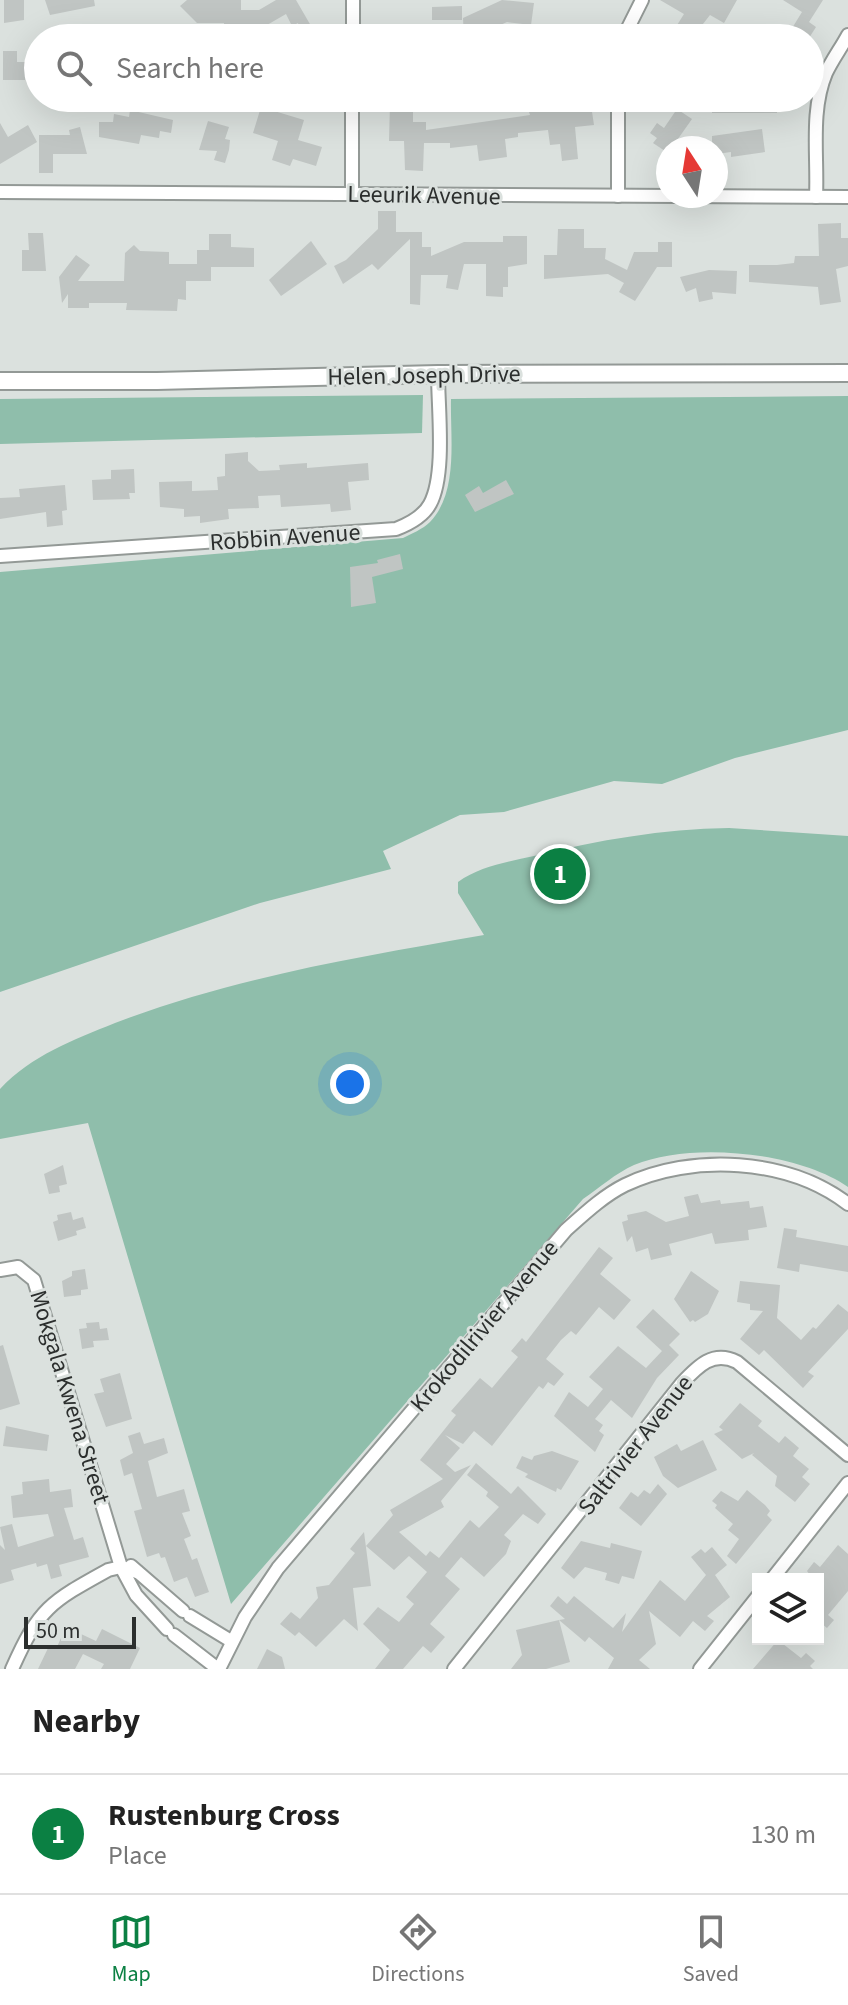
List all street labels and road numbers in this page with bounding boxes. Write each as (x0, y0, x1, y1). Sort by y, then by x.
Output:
street label: Leeurik Avenue (347, 177, 501, 214)
street label: Helen Joseph Drive (327, 356, 521, 395)
street label: Robbin Avenue (209, 515, 361, 560)
street label: Krokodilrivier Avenue (402, 1233, 567, 1420)
street label: Mokgala Kwena Street (20, 1286, 119, 1508)
street label: Saltrivier Avenue (569, 1368, 701, 1523)

